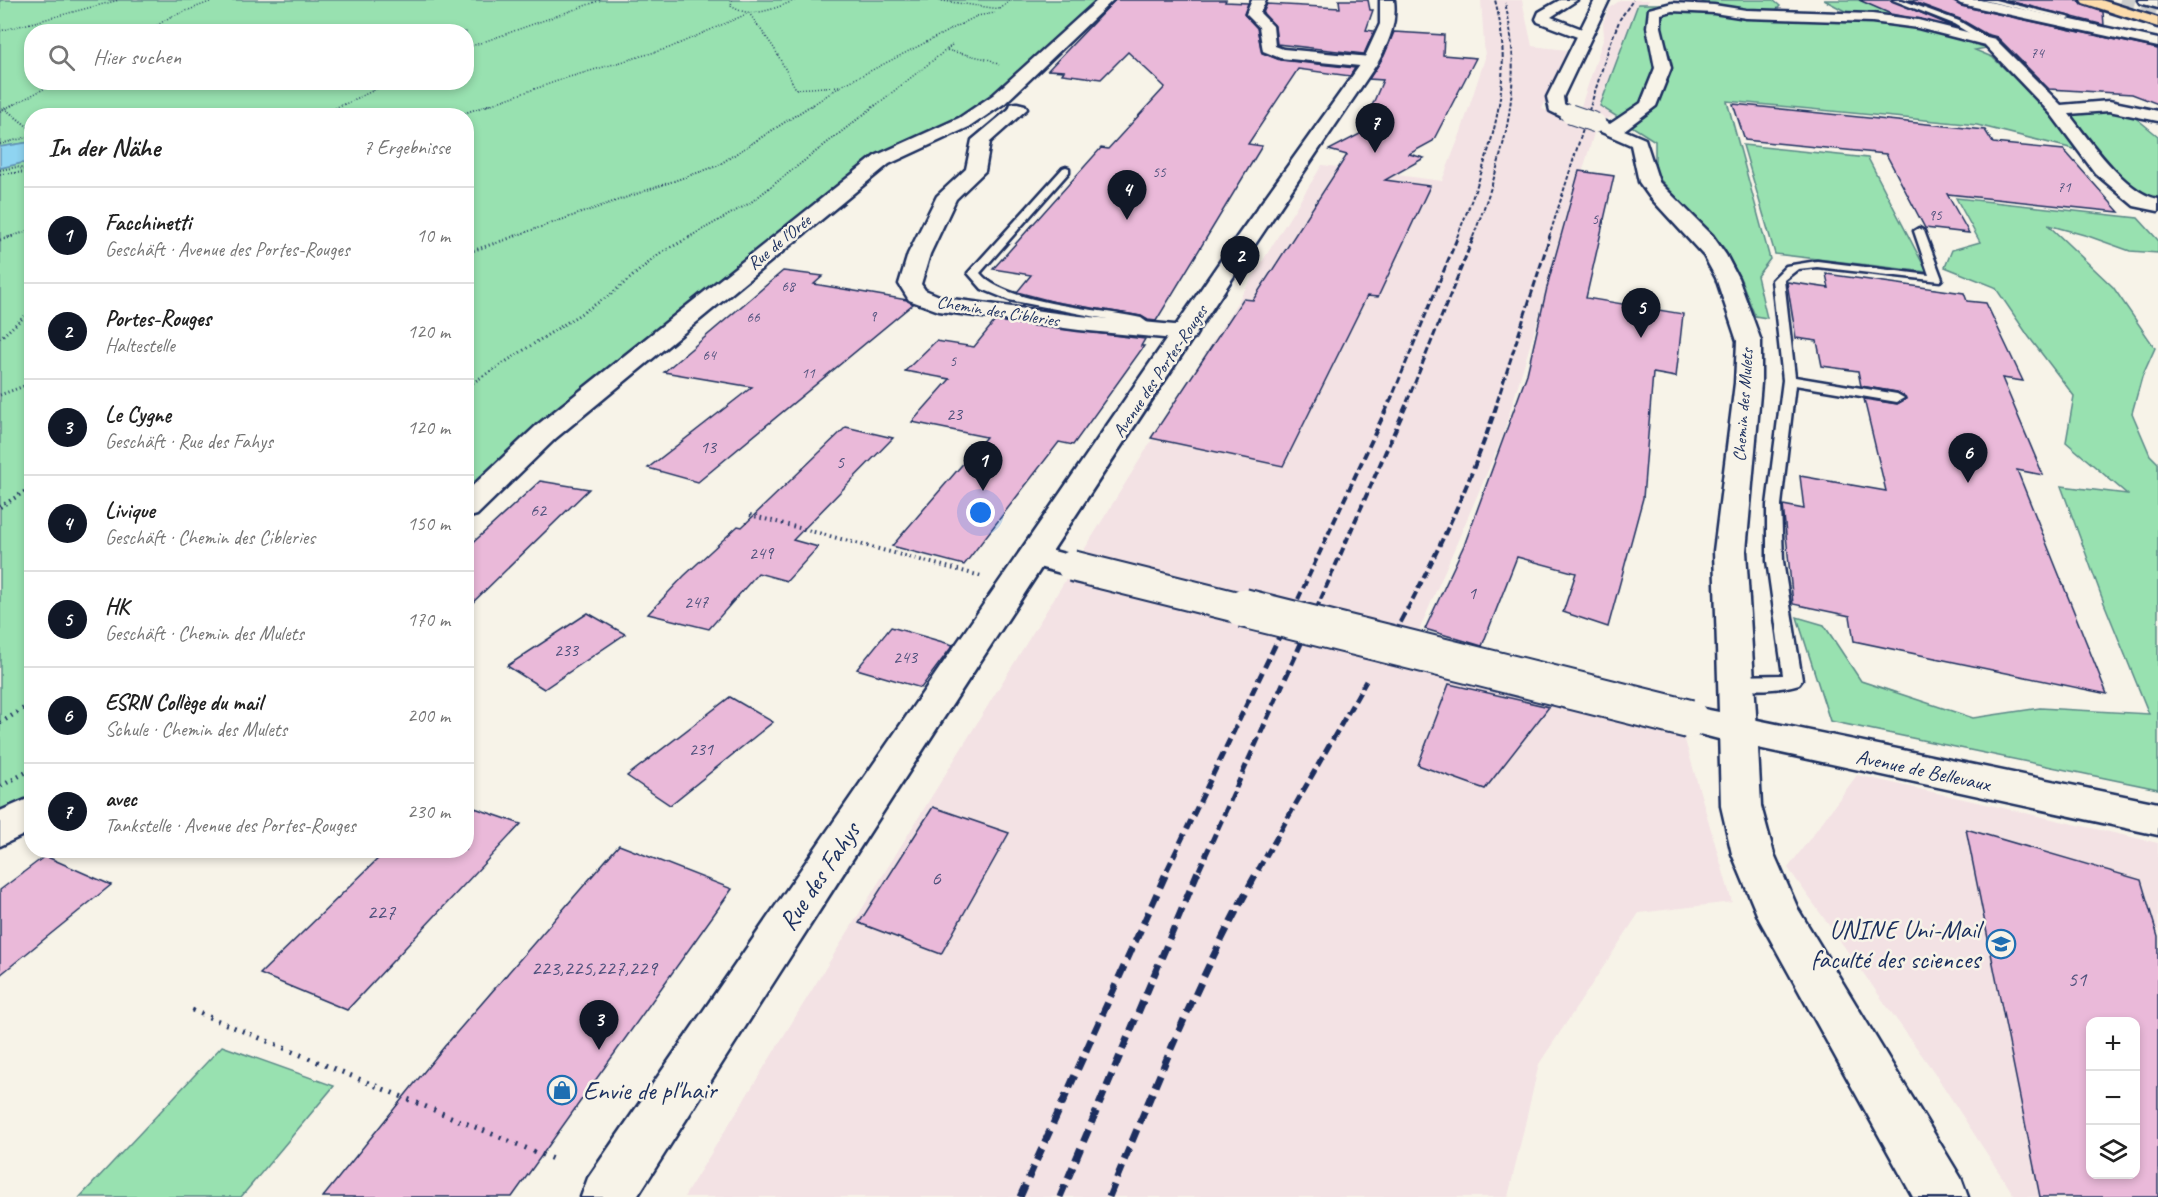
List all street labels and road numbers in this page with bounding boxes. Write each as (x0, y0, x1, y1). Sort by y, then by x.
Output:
street label: Rue de l'Orée (743, 209, 816, 274)
street label: Chemin des Cibleries (935, 290, 1062, 332)
street label: Avenue des Portes-Rouges (1108, 299, 1213, 441)
street label: Chemin des Mulets (1728, 346, 1758, 462)
street label: Avenue de Bellevaux (1854, 743, 1994, 797)
street label: Rue des Fahys (771, 814, 869, 937)

